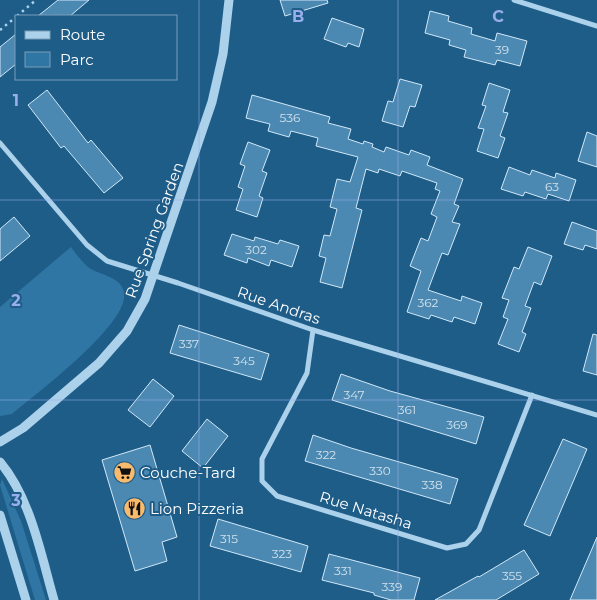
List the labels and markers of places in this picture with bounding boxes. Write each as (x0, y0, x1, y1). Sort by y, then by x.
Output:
supermarket icon: Couche-Tard (112, 460, 136, 484)
place label: Couche-Tard (140, 463, 236, 482)
restaurant icon: Lion Pizzeria (122, 496, 146, 520)
place label: Lion Pizzeria (150, 499, 244, 518)

